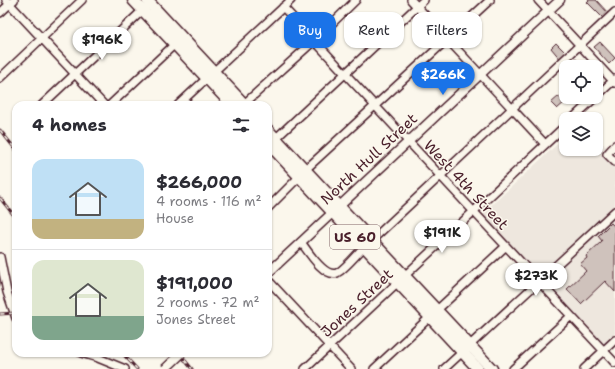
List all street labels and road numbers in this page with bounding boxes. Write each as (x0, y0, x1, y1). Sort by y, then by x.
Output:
street label: North Hull Street (316, 109, 422, 209)
street label: West 4th Street (419, 136, 513, 234)
road number: US 60 (330, 225, 380, 249)
street label: Jones Street (317, 264, 397, 342)

